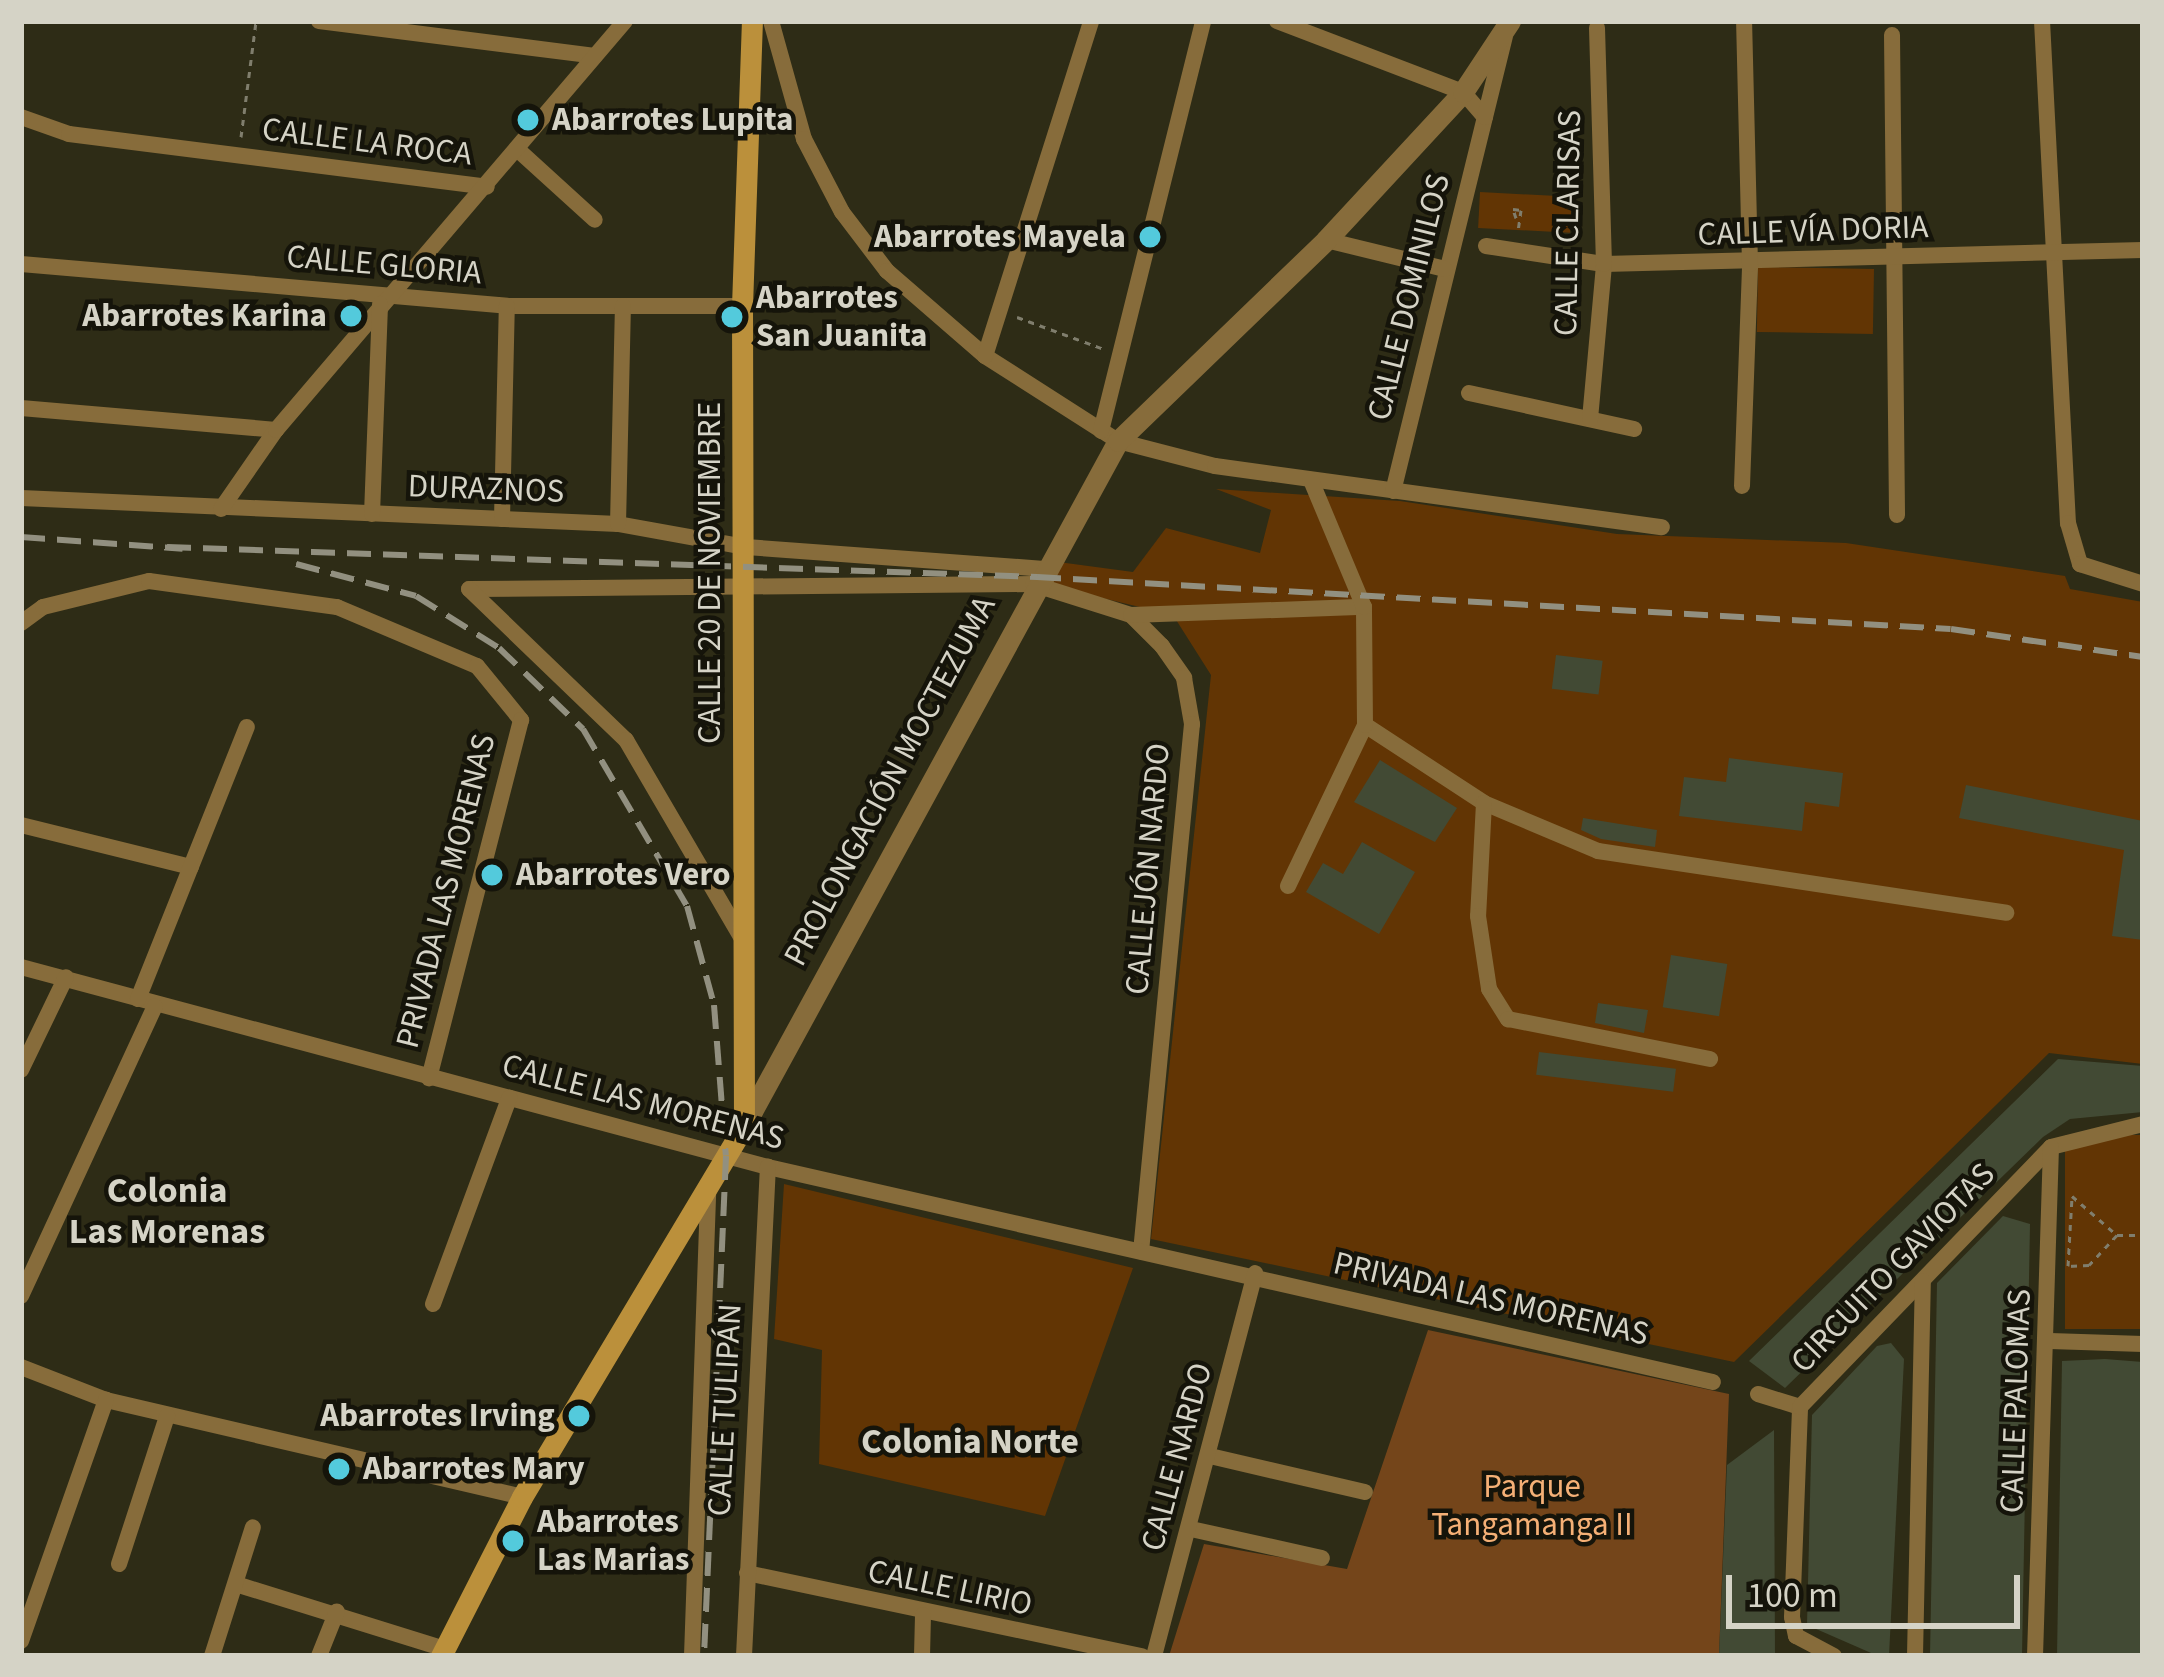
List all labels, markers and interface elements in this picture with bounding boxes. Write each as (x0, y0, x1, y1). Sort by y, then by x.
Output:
place label: Abarrotes Lupita (552, 100, 793, 140)
marker: Abarrotes Lupita (515, 107, 541, 133)
street label: CALLE LA ROCA (260, 109, 474, 175)
street label: CALLE CLARISAS (1546, 110, 1590, 336)
street label: CALLE DOMINILOS (1359, 170, 1459, 424)
street label: CALLE VÍA DORIA (1697, 207, 1929, 255)
place label: Abarrotes Mayela (874, 217, 1126, 257)
marker: Abarrotes Mayela (1137, 224, 1163, 250)
street label: CALLE GLORIA (285, 237, 483, 293)
place label: Abarrotes San Juanita (756, 278, 927, 356)
place label: Abarrotes Karina (82, 296, 327, 336)
marker: Abarrotes Karina (338, 303, 364, 329)
marker: Abarrotes San Juanita (719, 304, 745, 330)
street label: CALLE 20 DE NOVIEMBRE (690, 402, 730, 744)
street label: DURAZNOS (407, 466, 565, 512)
street label: PROLONGACIÓN MOCTEZUMA (776, 589, 1004, 973)
street label: PRIVADA LAS MORENAS (388, 730, 504, 1052)
street label: CALLEJÓN NARDO (1117, 742, 1179, 996)
place label: Abarrotes Vero (516, 855, 731, 895)
marker: Abarrotes Vero (479, 862, 505, 888)
street label: CALLE LAS MORENAS (498, 1045, 788, 1159)
street label: CIRCUITO GAVIOTAS (1783, 1155, 2003, 1381)
district label: Colonia Las Morenas (69, 1168, 265, 1253)
street label: PRIVADA LAS MORENAS (1330, 1243, 1652, 1355)
street label: CALLE PALOMAS (1992, 1288, 2040, 1514)
street label: CALLE TULIPÁN (700, 1303, 750, 1517)
street label: CALLE NARDO (1133, 1359, 1221, 1555)
place label: Abarrotes Irving (320, 1396, 555, 1436)
marker: Abarrotes Irving (566, 1403, 592, 1429)
district label: Colonia Norte (861, 1420, 1079, 1464)
place label: Abarrotes Mary (363, 1449, 585, 1489)
marker: Abarrotes Mary (326, 1456, 352, 1482)
park label: Parque Tangamanga II (1431, 1467, 1633, 1545)
place label: Abarrotes Las Marias (537, 1502, 689, 1580)
marker: Abarrotes Las Marias (500, 1528, 526, 1554)
street label: CALLE LIRIO (864, 1551, 1036, 1625)
scale bar (1732, 1551, 2026, 1625)
text: 100 m (1747, 1570, 1838, 1621)

